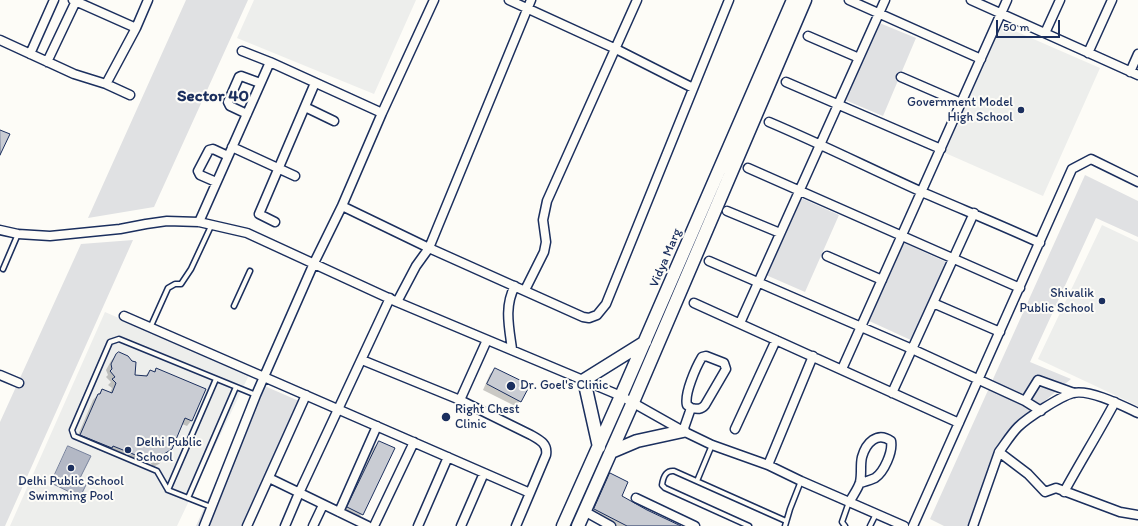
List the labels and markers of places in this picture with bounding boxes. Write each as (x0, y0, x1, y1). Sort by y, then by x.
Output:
place label: Government Model High School (907, 95, 1013, 126)
marker: Government Model High School (1016, 105, 1026, 115)
place label: Shivalik Public School (1020, 286, 1094, 317)
marker: Shivalik Public School (1097, 296, 1107, 306)
place label: Dr. Goel's Clinic (520, 378, 608, 394)
marker: Dr. Goel's Clinic (505, 380, 517, 392)
place label: Right Chest Clinic (455, 402, 520, 433)
marker: Right Chest Clinic (440, 411, 452, 423)
place label: Delhi Public School (136, 435, 202, 466)
marker: Delhi Public School (123, 445, 133, 455)
marker: Delhi Public School Swimming Pool (66, 463, 76, 473)
place label: Delhi Public School Swimming Pool (18, 474, 124, 505)

